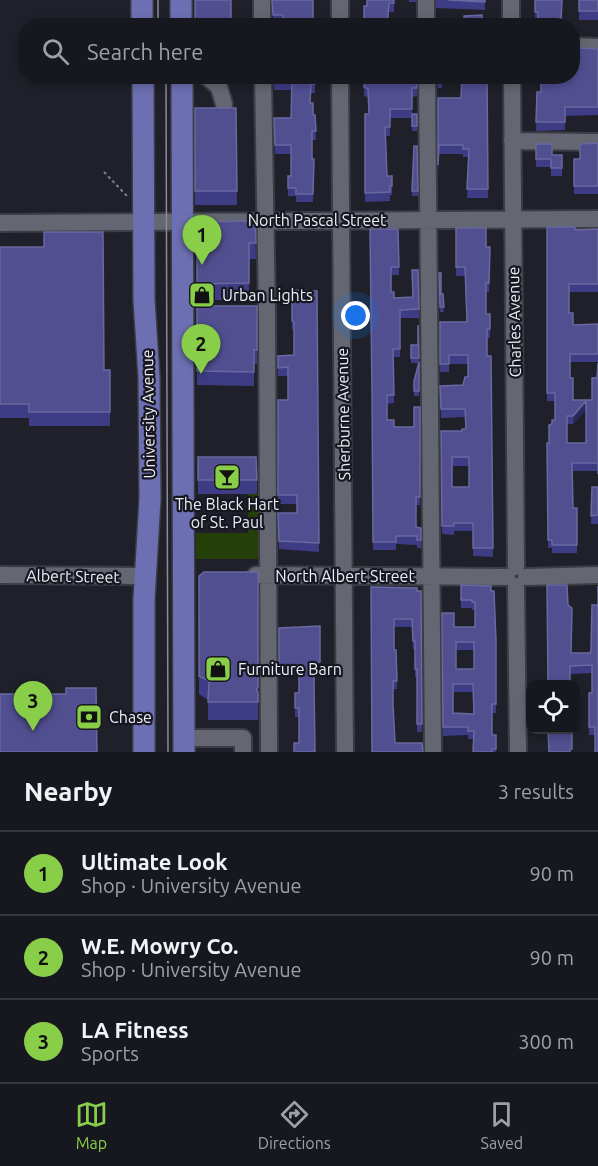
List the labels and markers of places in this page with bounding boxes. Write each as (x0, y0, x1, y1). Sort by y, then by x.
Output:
pin: 1 (182, 216, 222, 265)
shop icon: Urban Lights (187, 280, 217, 310)
place label: Urban Lights (222, 286, 313, 304)
pin: 2 (182, 324, 220, 374)
bar icon: The Black Hart of St. Paul (212, 462, 242, 492)
place label: The Black Hart of St. Paul (175, 495, 280, 531)
shop icon: Furniture Barn (203, 654, 233, 684)
place label: Furniture Barn (238, 660, 342, 678)
pin: 3 (14, 682, 52, 731)
bank icon: Chase (74, 702, 104, 732)
place label: Chase (109, 708, 152, 726)

